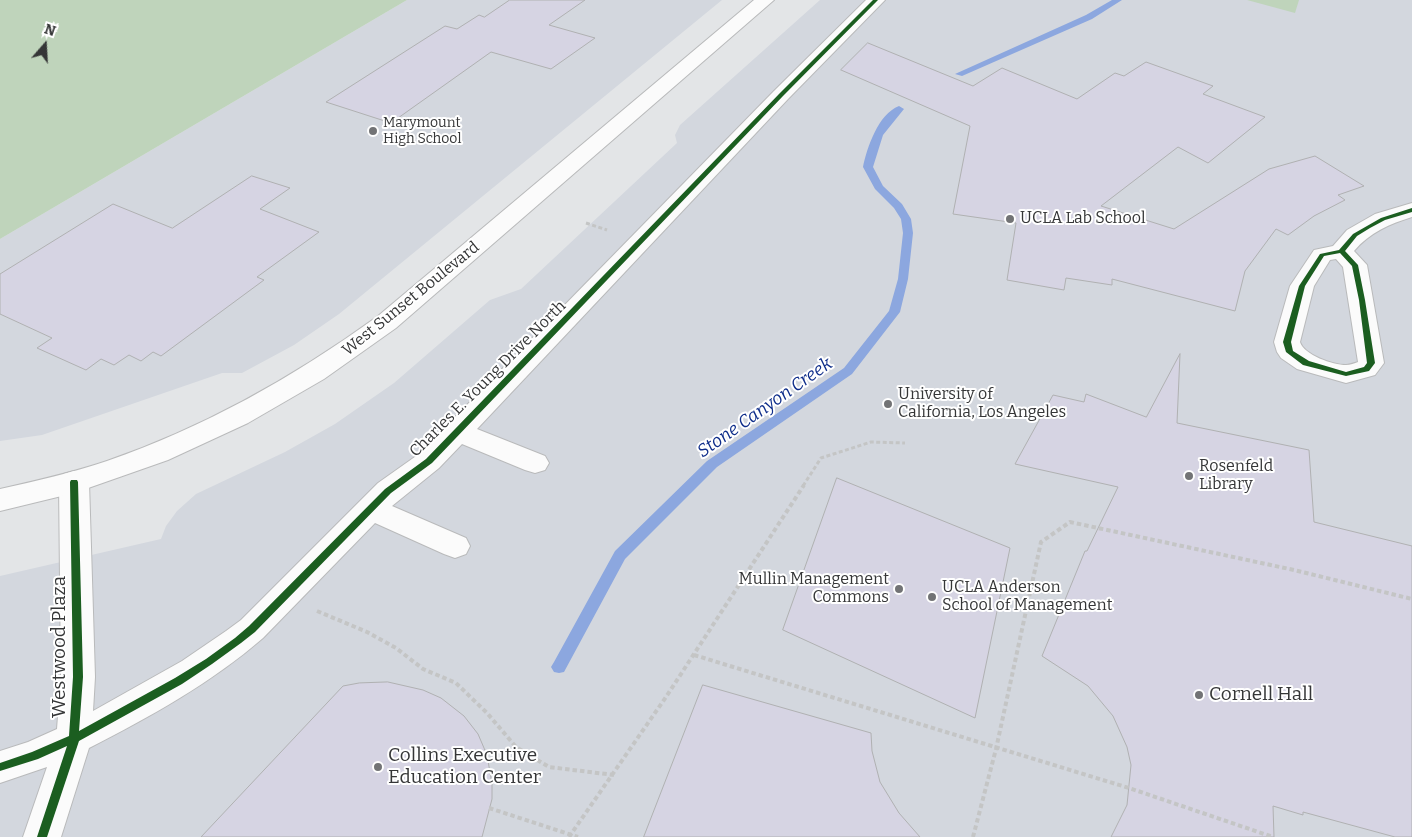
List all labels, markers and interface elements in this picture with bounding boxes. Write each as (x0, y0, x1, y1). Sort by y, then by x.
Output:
north arrow (20, 20, 70, 70)
text: N (42, 21, 58, 40)
place label: Marymount High School (383, 115, 461, 148)
marker: Marymount High School (367, 125, 379, 137)
place label: UCLA Lab School (1020, 209, 1146, 229)
marker: UCLA Lab School (1004, 213, 1016, 225)
street label: West Sunset Boulevard (339, 238, 483, 360)
street label: Charles E. Young Drive North (406, 297, 570, 461)
water label: Stone Canyon Creek (693, 353, 837, 463)
place label: University of California, Los Angeles (898, 385, 1066, 423)
marker: University of California, Los Angeles (882, 398, 894, 410)
place label: Rosenfeld Library (1199, 457, 1273, 495)
marker: Rosenfeld Library (1183, 470, 1195, 482)
place label: Mullin Management Commons (738, 570, 889, 608)
street label: Westwood Plaza (49, 576, 71, 718)
place label: UCLA Anderson School of Management (942, 578, 1112, 616)
marker: Mullin Management Commons (893, 583, 905, 595)
marker: UCLA Anderson School of Management (926, 591, 938, 603)
place label: Cornell Hall (1209, 684, 1313, 706)
marker: Cornell Hall (1193, 689, 1205, 701)
place label: Collins Executive Education Center (388, 745, 541, 789)
marker: Collins Executive Education Center (372, 761, 384, 773)

